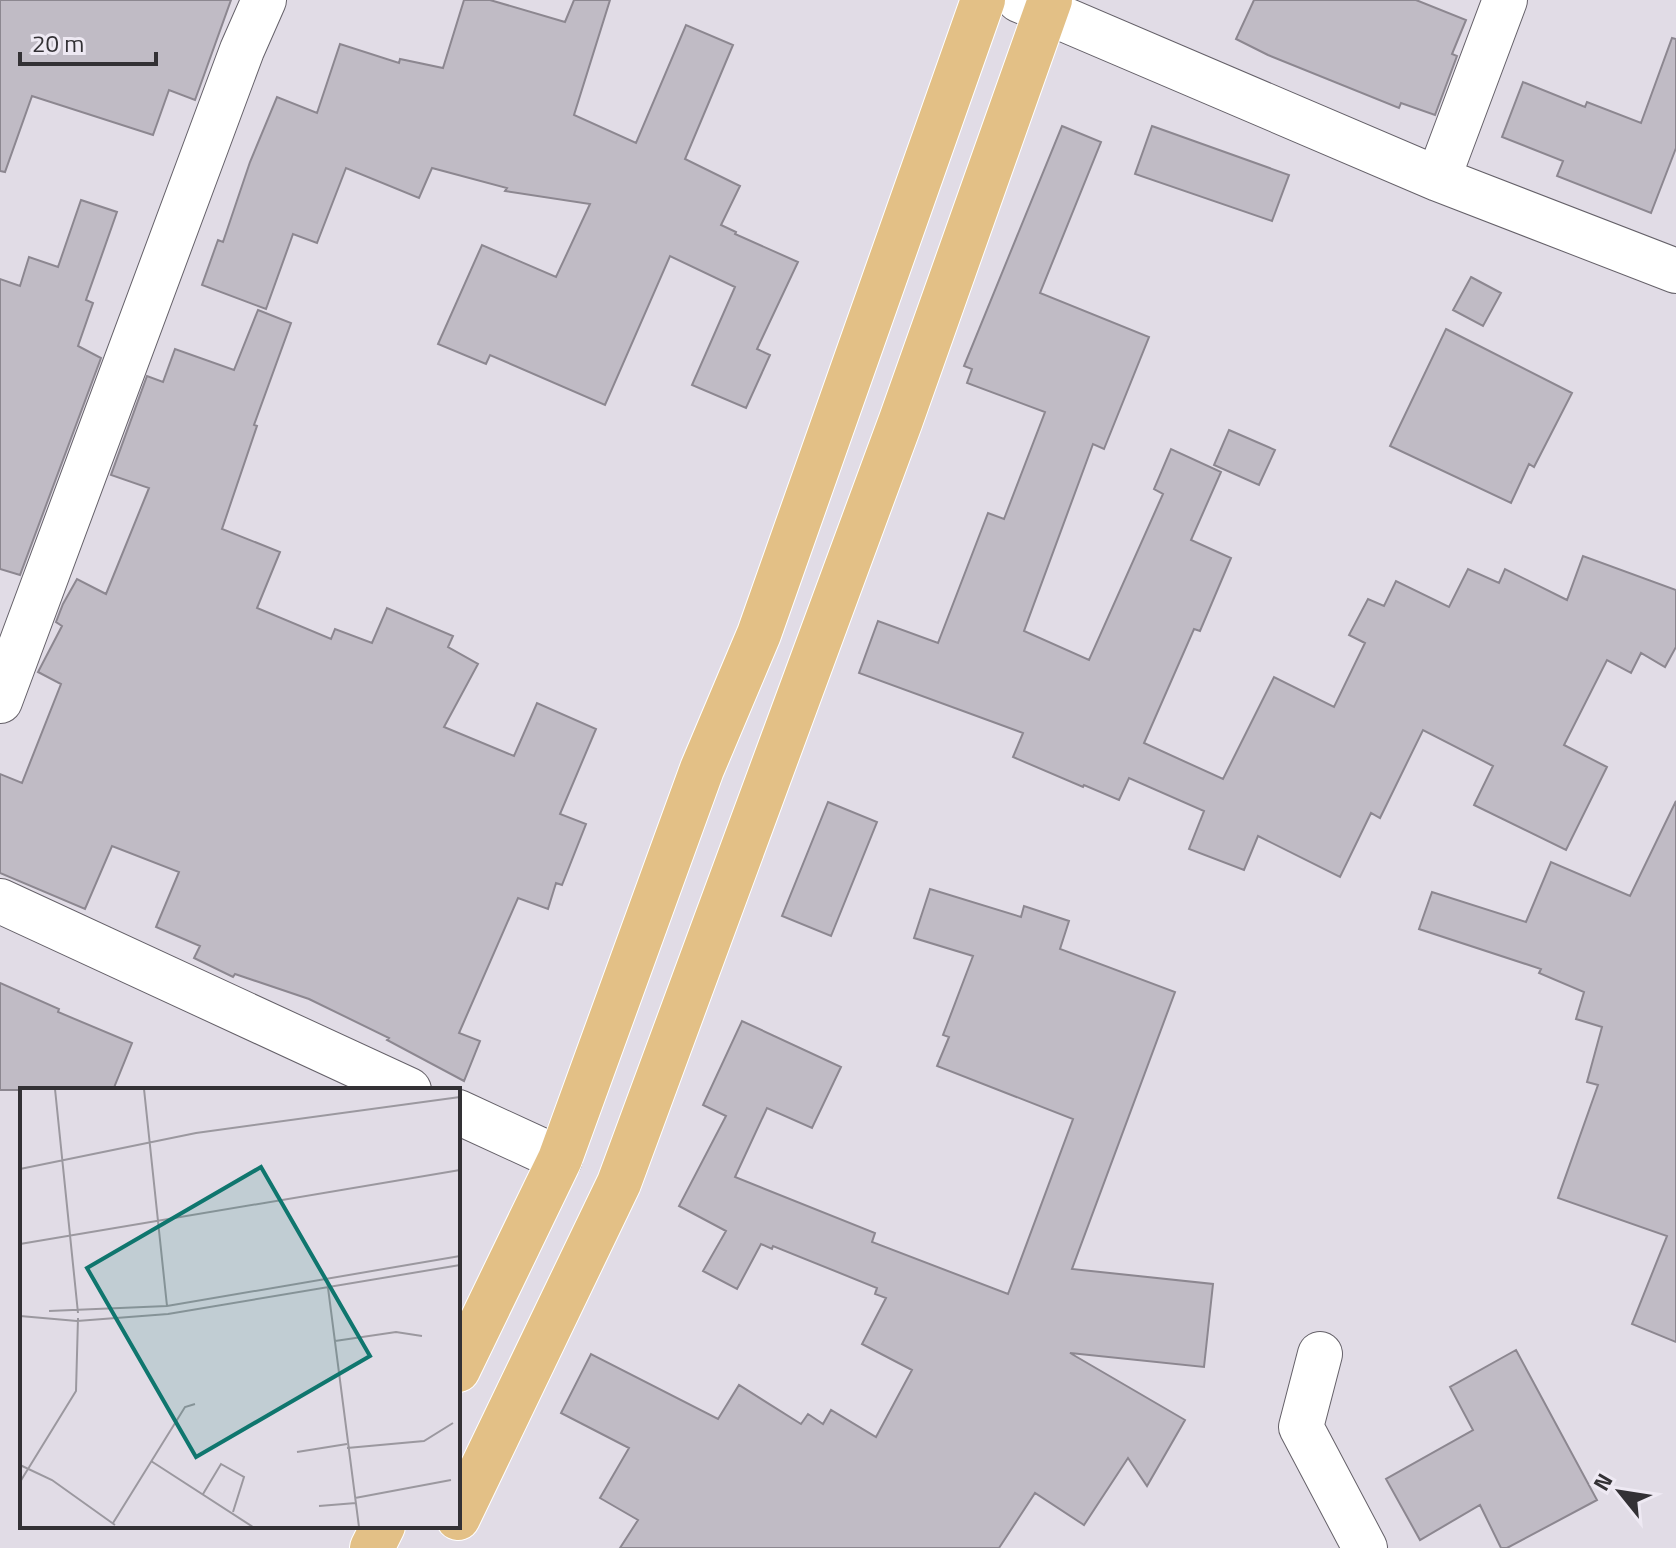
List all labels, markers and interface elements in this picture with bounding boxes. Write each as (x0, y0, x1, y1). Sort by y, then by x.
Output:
scale bar (20, 16, 156, 66)
text: 20 m (32, 25, 84, 61)
inset map (20, 1088, 460, 1528)
north arrow (1580, 1452, 1660, 1532)
text: N (1584, 1467, 1621, 1497)

